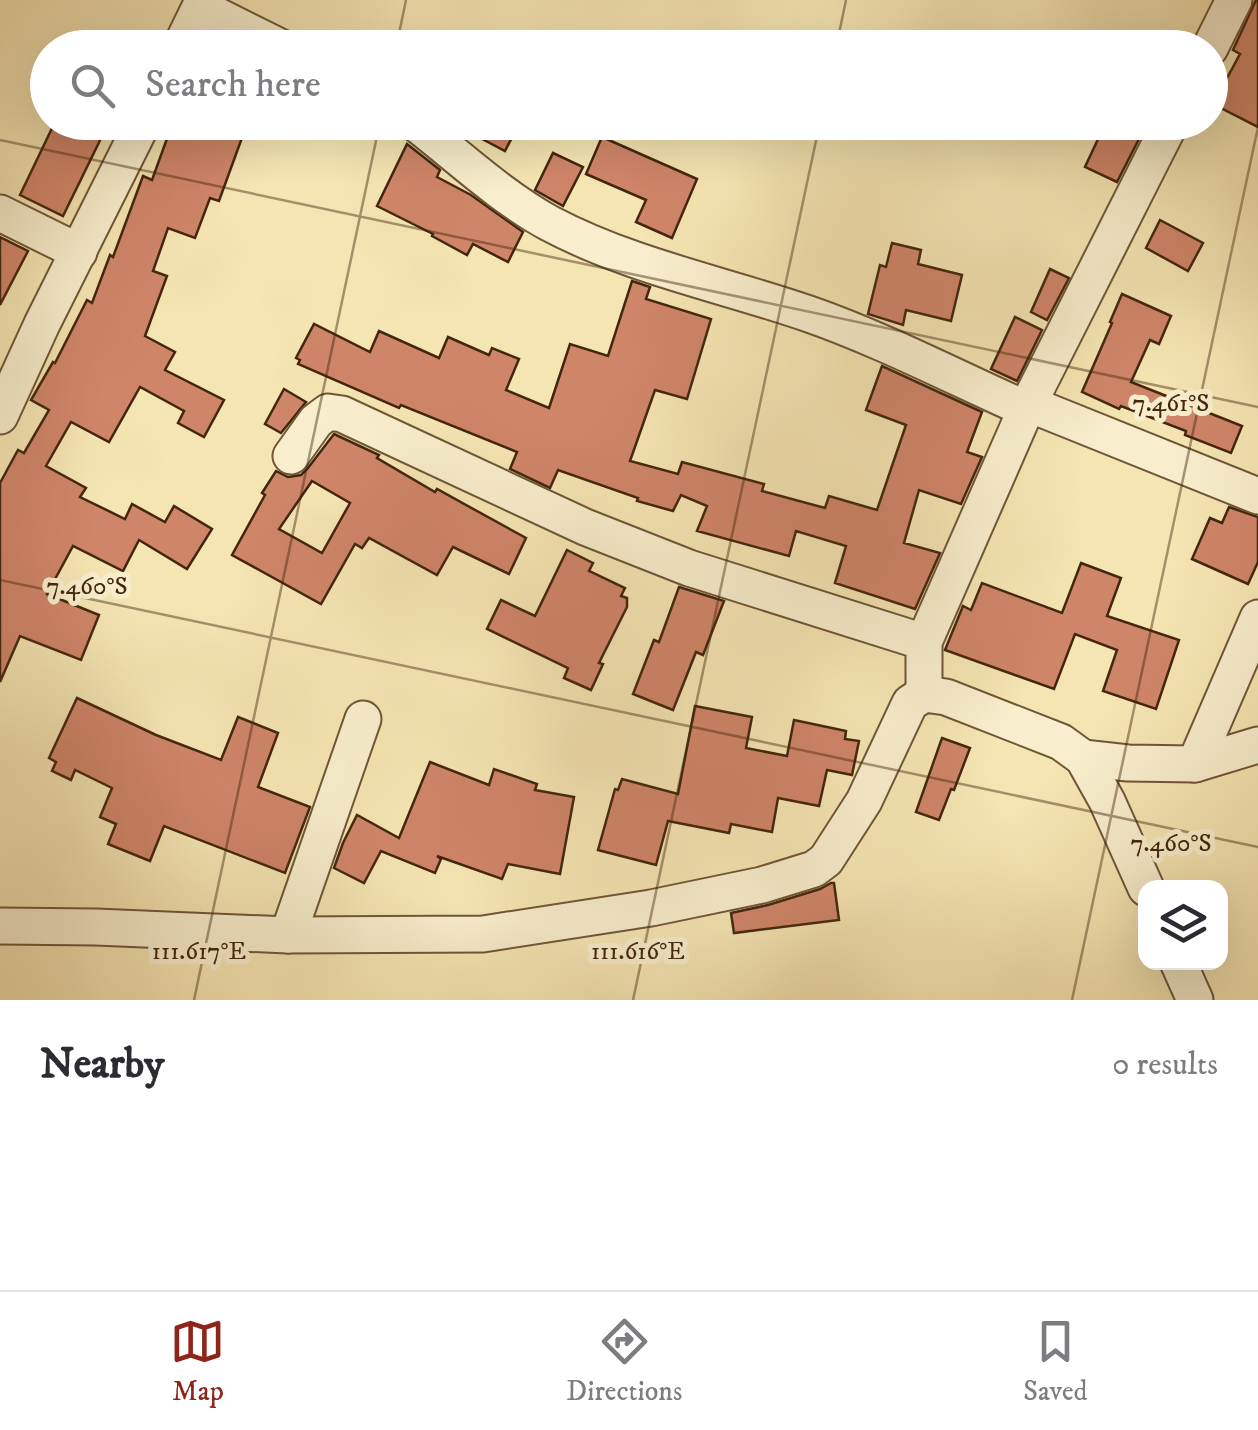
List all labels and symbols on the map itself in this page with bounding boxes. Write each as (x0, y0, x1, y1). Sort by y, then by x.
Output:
text: 7.461°S (1133, 388, 1209, 419)
text: 7.460°S (46, 571, 128, 602)
text: 7.460°S (1130, 828, 1212, 859)
text: 111.617°E (152, 936, 246, 967)
text: 111.616°E (591, 936, 685, 967)

